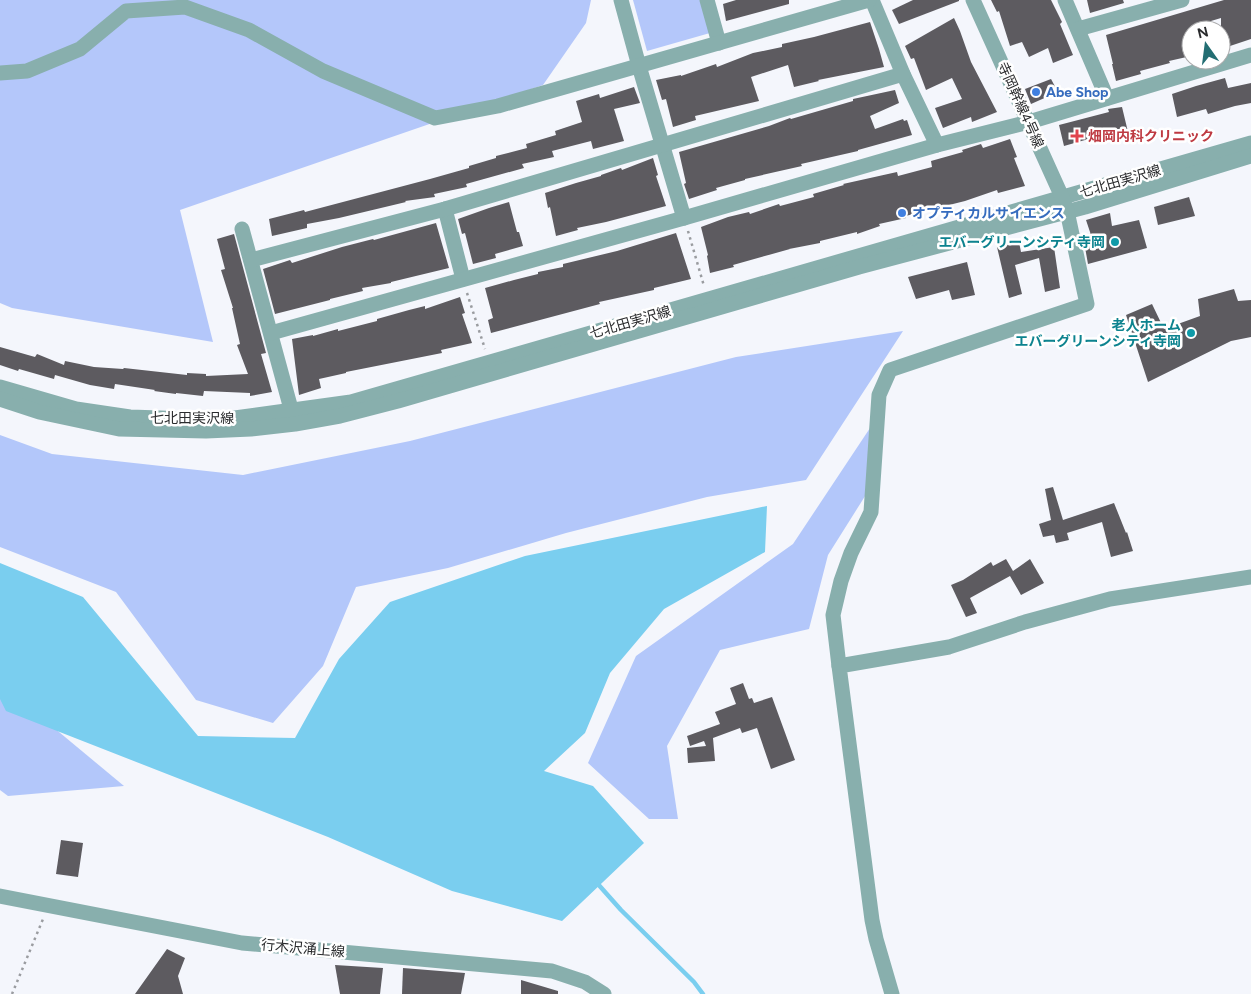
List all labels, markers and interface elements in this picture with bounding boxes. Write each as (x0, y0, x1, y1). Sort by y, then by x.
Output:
north arrow (1181, 20, 1231, 70)
text: N (1196, 23, 1210, 42)
street label: 寺岡幹線4号線 (994, 59, 1047, 151)
place label: Abe Shop (1046, 84, 1108, 101)
marker: Abe Shop (1030, 86, 1042, 98)
place label: 畑岡内科クリニック (1088, 128, 1214, 145)
marker: 畑岡内科クリニック (1070, 129, 1084, 143)
street label: 七北田実沢線 (1077, 162, 1163, 201)
place label: オプティカルサイエンス (912, 205, 1065, 222)
marker: オプティカルサイエンス (896, 207, 908, 219)
place label: エバーグリーンシティ寺岡 (939, 234, 1105, 251)
marker: エバーグリーンシティ寺岡 (1109, 236, 1121, 248)
street label: 七北田実沢線 (587, 303, 673, 342)
place label: 老人ホーム エバーグリーンシティ寺岡 (1015, 317, 1181, 350)
marker: 老人ホーム エバーグリーンシティ寺岡 (1185, 327, 1197, 339)
street label: 七北田実沢線 (150, 410, 234, 427)
street label: 行木沢涌上線 (260, 936, 346, 961)

